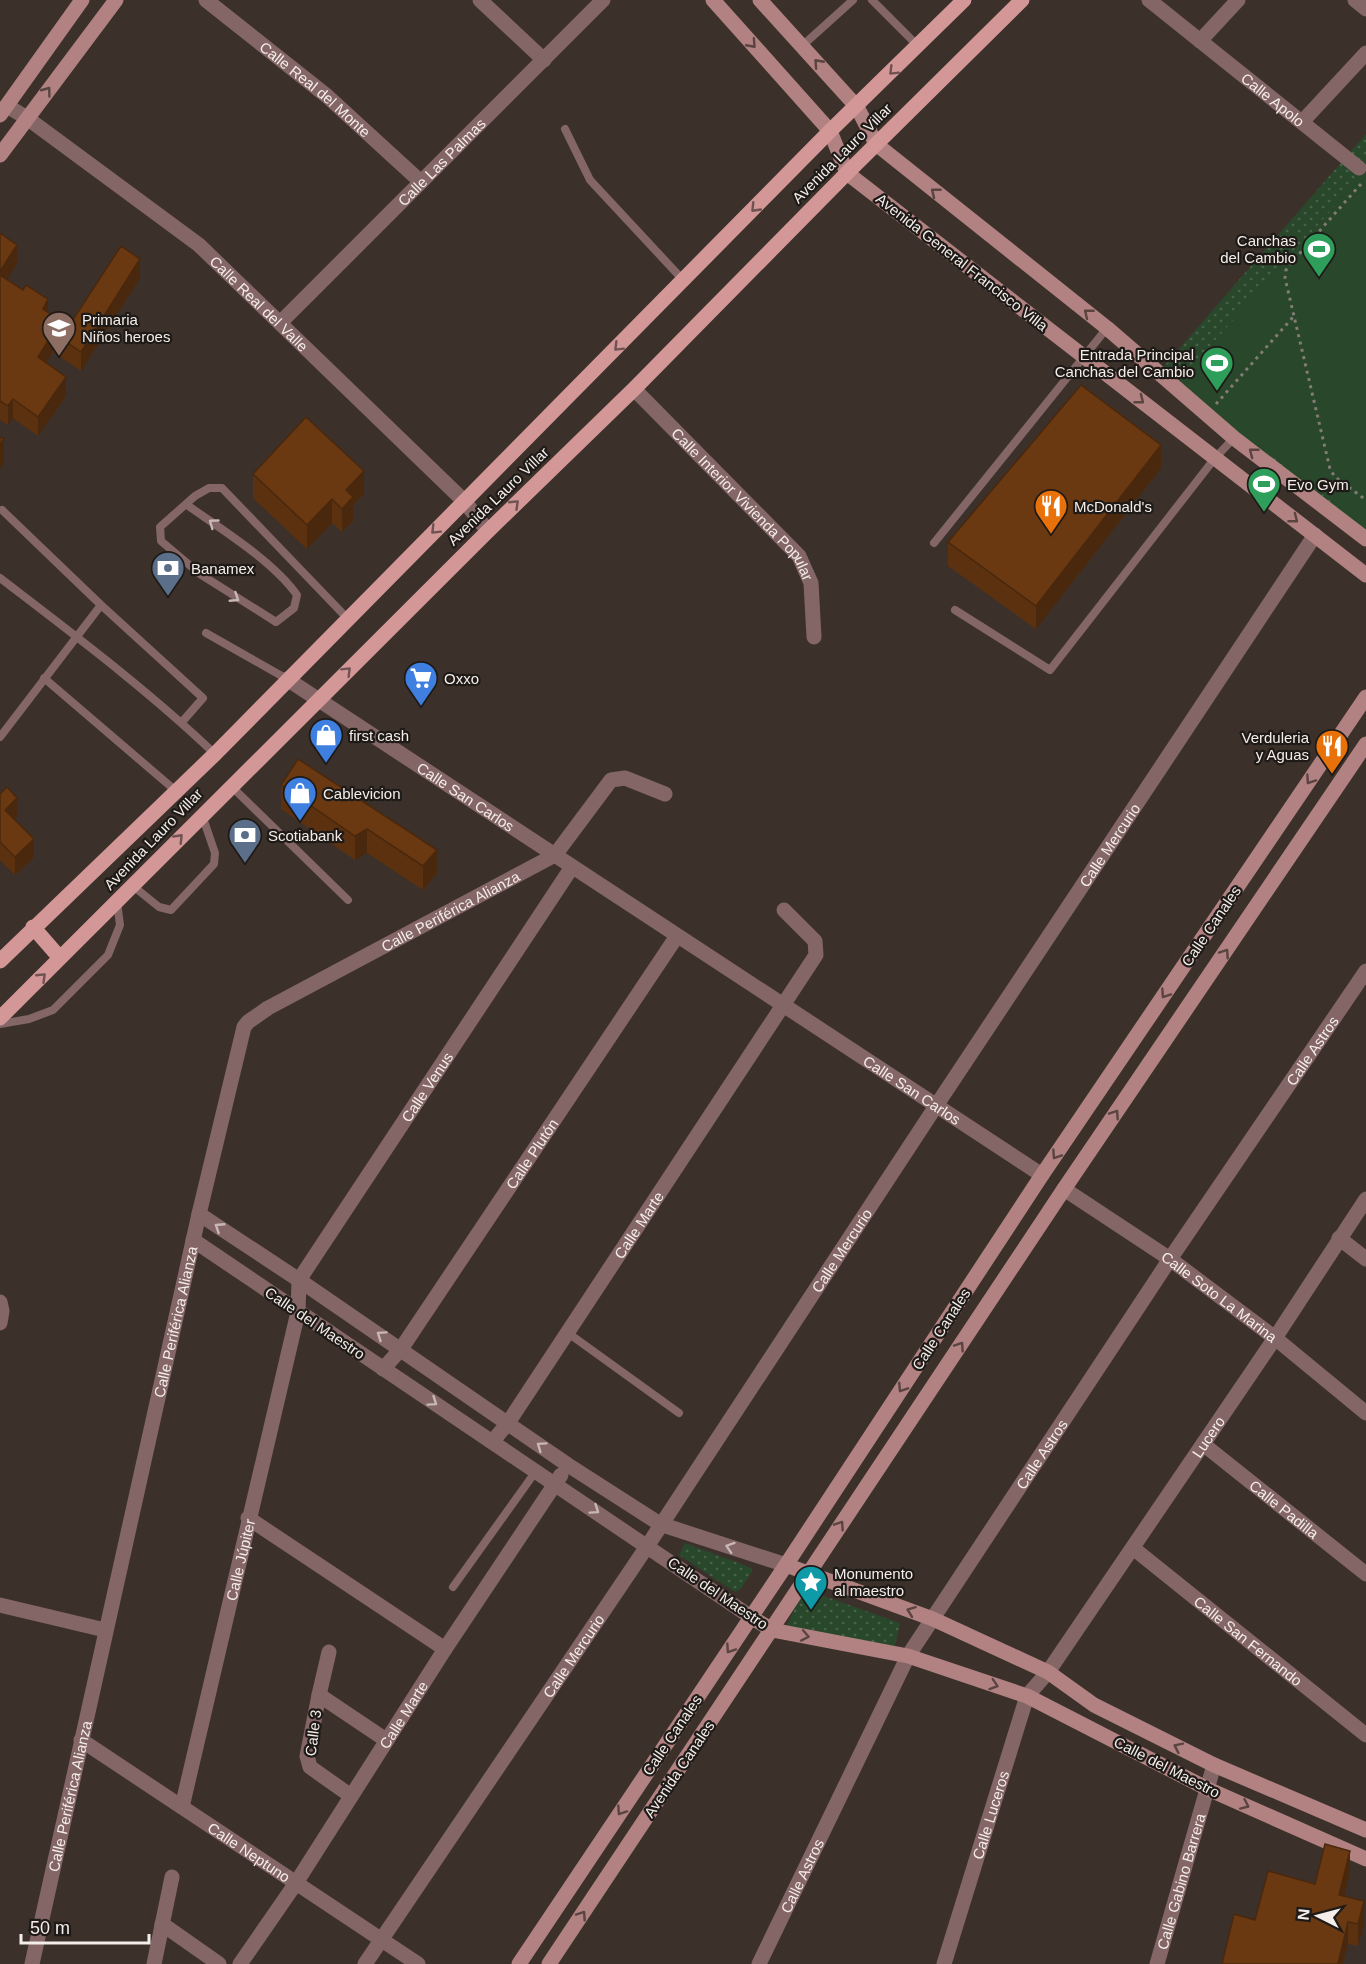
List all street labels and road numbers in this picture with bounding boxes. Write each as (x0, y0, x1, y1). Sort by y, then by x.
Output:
street label: Calle Real del Monte (257, 38, 374, 140)
street label: Calle Apolo (1238, 69, 1308, 130)
street label: Avenida Lauro Villar (789, 100, 895, 206)
street label: Calle Las Palmas (394, 114, 489, 209)
street label: Avenida General Francisco Villa (873, 190, 1052, 335)
street label: Calle Real del Valle (207, 252, 312, 355)
street label: Calle Interior Vivienda Popular (669, 424, 817, 583)
street label: Avenida Lauro Villar (444, 443, 552, 549)
street label: Calle San Carlos (414, 758, 518, 835)
street label: Avenida Lauro Villar (100, 785, 206, 893)
street label: Calle Mercurio (1075, 800, 1143, 890)
street label: Calle Periférica Alianza (378, 867, 523, 955)
street label: Calle Canales (1178, 883, 1244, 969)
street label: Calle Astros (1282, 1013, 1341, 1088)
street label: Calle Venus (398, 1049, 456, 1125)
street label: Calle San Carlos (860, 1052, 964, 1128)
street label: Calle Plutón (502, 1115, 561, 1192)
street label: Calle Marte (610, 1188, 667, 1262)
street label: Calle Mercurio (808, 1205, 875, 1295)
street label: Calle Periférica Alianza (150, 1244, 200, 1399)
street label: Calle Soto La Marina (1159, 1247, 1281, 1346)
street label: Calle del Maestro (262, 1283, 368, 1363)
street label: Calle Canales (908, 1285, 974, 1373)
street label: Lucero (1188, 1413, 1228, 1460)
street label: Calle Astros (1012, 1416, 1070, 1492)
street label: Calle Padilla (1246, 1476, 1323, 1542)
street label: Calle Júpiter (222, 1517, 258, 1602)
street label: Calle del Maestro (665, 1553, 771, 1633)
street label: Calle San Fernando (1191, 1592, 1306, 1689)
street label: Calle Mercurio (539, 1611, 607, 1701)
street label: Calle Marte (375, 1678, 431, 1752)
street label: Calle Canales (639, 1692, 705, 1778)
street label: Calle 3 (302, 1709, 324, 1757)
street label: Avenida Canales (640, 1717, 718, 1821)
street label: Calle Periférica Alianza (44, 1718, 95, 1873)
street label: Calle del Maestro (1111, 1733, 1223, 1801)
street label: Calle Luceros (968, 1769, 1012, 1861)
street label: Calle Gabino Barrera (1153, 1811, 1208, 1951)
street label: Calle Neptuno (205, 1818, 294, 1885)
street label: Calle Astros (777, 1836, 827, 1916)

